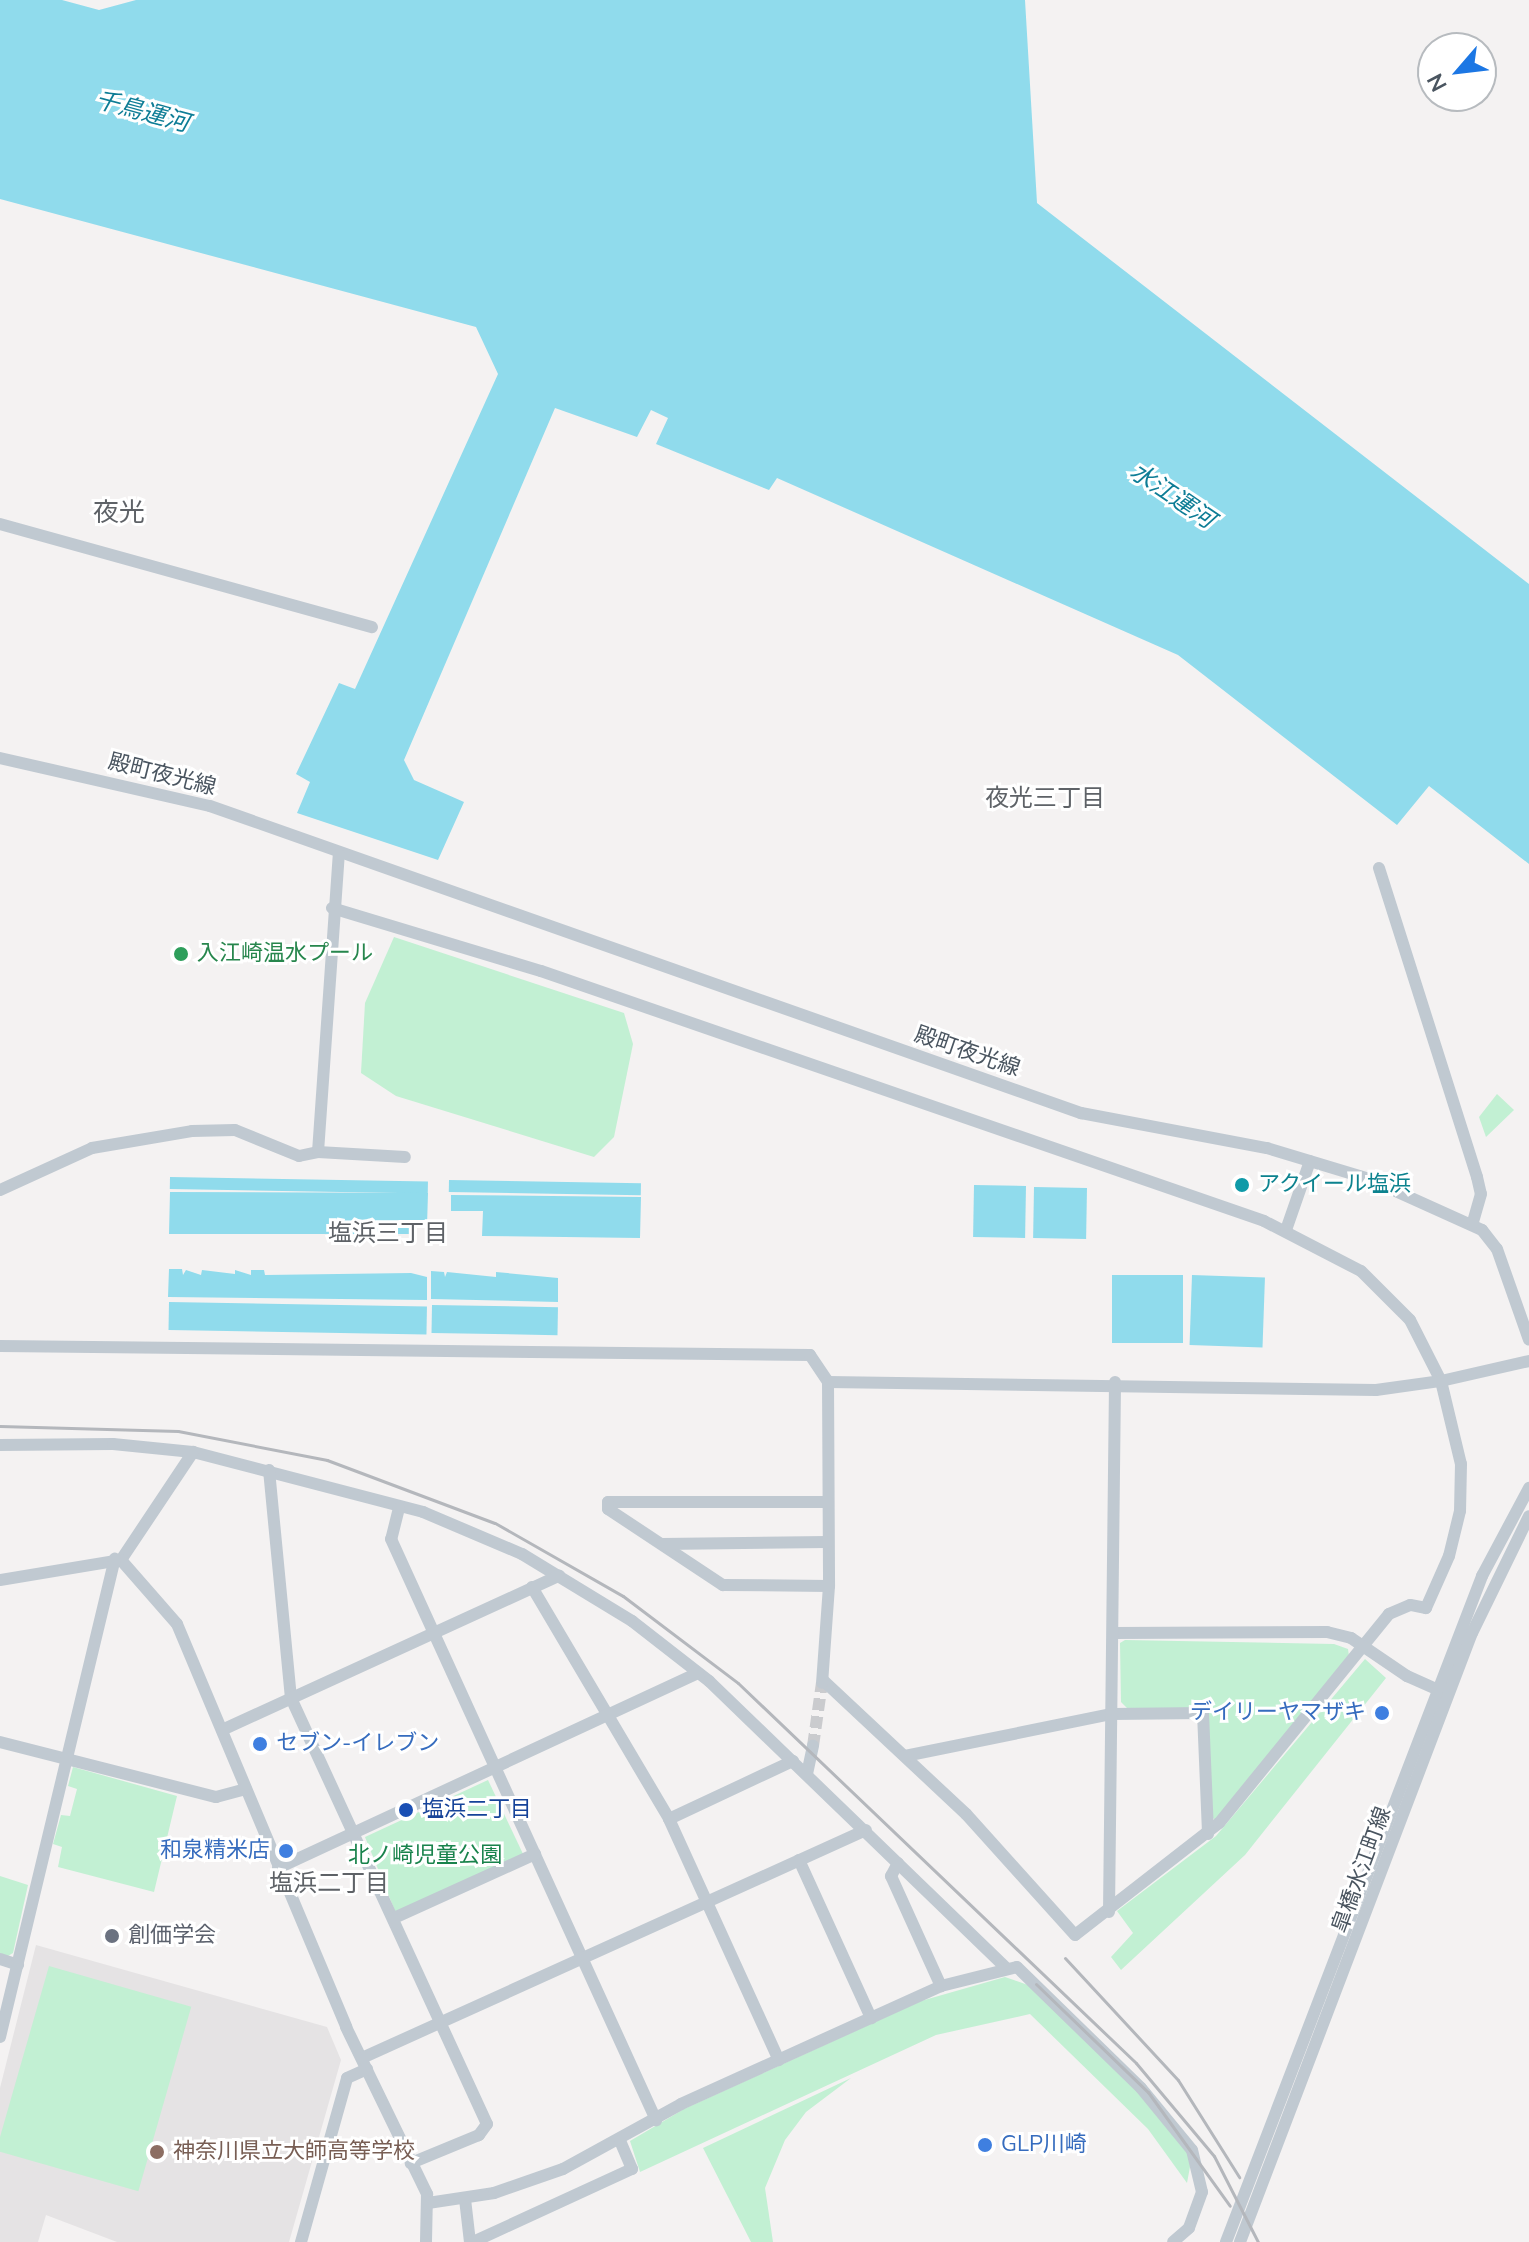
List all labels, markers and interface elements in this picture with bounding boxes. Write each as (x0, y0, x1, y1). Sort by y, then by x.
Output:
north arrow (1417, 32, 1497, 112)
text: N (1420, 68, 1455, 97)
water label: 千鳥運河 (92, 86, 192, 138)
water label: 水江運河 (1124, 457, 1220, 535)
district label: 夜光 (93, 497, 145, 529)
street label: 殿町夜光線 (105, 749, 219, 801)
district label: 夜光三丁目 (985, 785, 1105, 813)
place label: 入江崎温水プール (197, 941, 373, 967)
marker: 入江崎温水プール (172, 945, 190, 963)
street label: 殿町夜光線 (911, 1022, 1023, 1082)
place label: アクイール塩浜 (1258, 1172, 1412, 1198)
marker: アクイール塩浜 (1233, 1176, 1251, 1194)
district label: 塩浜三丁目 (328, 1220, 448, 1248)
place label: デイリーヤマザキ (1190, 1700, 1366, 1726)
marker: デイリーヤマザキ (1373, 1704, 1391, 1722)
place label: セブン-イレブン (276, 1731, 439, 1757)
marker: セブン-イレブン (251, 1735, 269, 1753)
place label: 塩浜二丁目 (422, 1797, 532, 1823)
marker: 塩浜二丁目 (397, 1801, 415, 1819)
street label: 皐橋水江町線 (1327, 1803, 1397, 1937)
place label: 和泉精米店 (160, 1838, 270, 1864)
marker: 和泉精米店 (277, 1842, 295, 1860)
park label: 北ノ崎児童公園 (348, 1843, 502, 1869)
district label: 塩浜二丁目 (269, 1870, 389, 1898)
place label: 創価学会 (128, 1923, 216, 1949)
marker: 創価学会 (103, 1927, 121, 1945)
place label: GLP川崎 (1001, 2132, 1087, 2158)
marker: GLP川崎 (976, 2136, 994, 2154)
place label: 神奈川県立大師高等学校 (173, 2139, 415, 2165)
marker: 神奈川県立大師高等学校 (148, 2143, 166, 2161)

